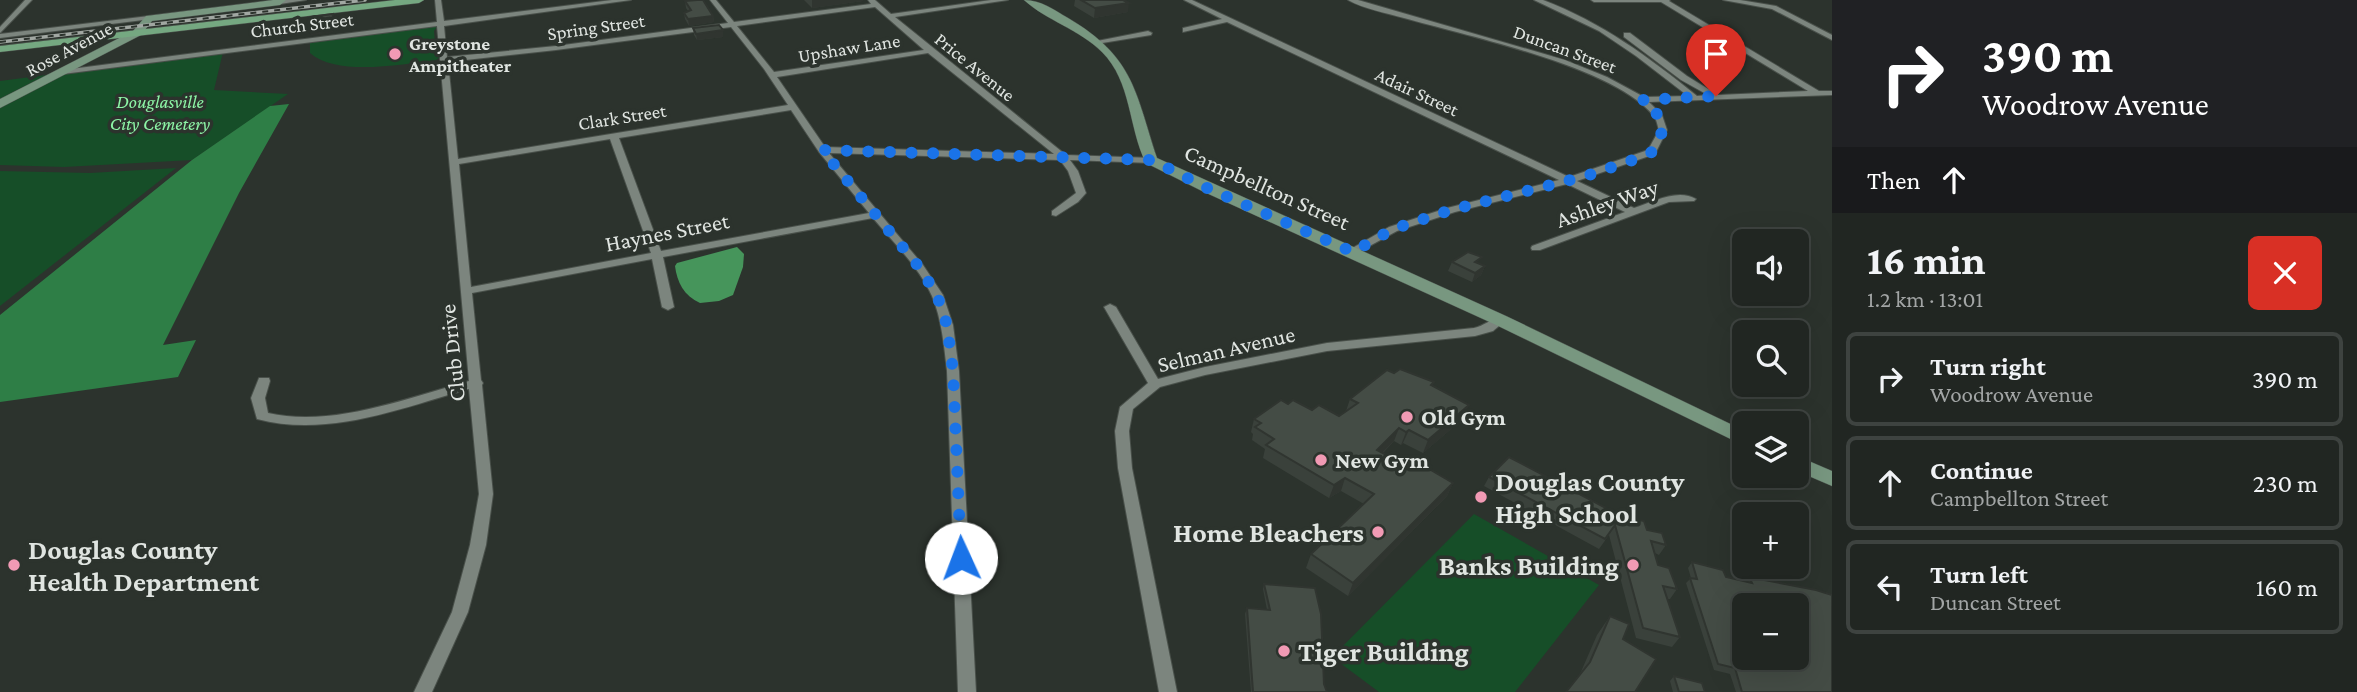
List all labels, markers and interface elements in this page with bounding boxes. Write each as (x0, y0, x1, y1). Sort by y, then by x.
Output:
street label: Church Street (249, 8, 356, 42)
street label: Spring Street (546, 10, 647, 44)
street label: Rose Avenue (22, 17, 116, 81)
street label: Duncan Street (1511, 21, 1620, 78)
pin (1686, 24, 1746, 96)
street label: Price Avenue (931, 28, 1019, 106)
icon: right (1867, 28, 1958, 119)
text: 390 m (1982, 28, 2113, 83)
street label: Upshaw Lane (796, 30, 902, 66)
place label: Greystone Ampitheater (408, 33, 512, 76)
icon: arrive (1697, 35, 1735, 73)
marker: Greystone Ampitheater (387, 46, 403, 62)
street label: Adair Street (1372, 64, 1463, 121)
text: Woodrow Avenue (1982, 86, 2209, 122)
park label: Douglasville City Cemetery (110, 91, 210, 134)
street label: Clark Street (577, 100, 668, 134)
street label: Campbellton Street (1180, 139, 1354, 235)
icon: ahead (1935, 161, 1973, 199)
text: Then (1867, 166, 1921, 195)
street label: Ashley Way (1552, 173, 1662, 233)
street label: Haynes Street (603, 207, 732, 257)
map controls (1732, 229, 1809, 670)
button: sound (1732, 229, 1809, 306)
text: 16 min (1867, 236, 1986, 283)
button: close (2248, 236, 2322, 310)
text: 1.2 km · 13:01 (1867, 286, 1983, 312)
street label: Club Drive (434, 303, 470, 403)
button: search (1732, 320, 1809, 397)
street label: Selman Avenue (1155, 321, 1297, 377)
text: Turn right (1930, 352, 2046, 381)
icon: right (1871, 360, 1909, 398)
text: 390 m (2252, 365, 2318, 394)
text: Woodrow Avenue (1930, 381, 2093, 407)
place label: Old Gym (1421, 404, 1506, 430)
marker: Old Gym (1399, 409, 1415, 425)
button: layers (1732, 411, 1809, 488)
place label: New Gym (1335, 447, 1429, 473)
marker: New Gym (1313, 452, 1329, 468)
text: Continue (1930, 456, 2033, 485)
icon: ahead (1871, 464, 1909, 502)
place label: Douglas County High School (1495, 466, 1685, 529)
text: 230 m (2253, 469, 2318, 498)
text: Campbellton Street (1930, 485, 2108, 511)
marker: Douglas County High School (1473, 489, 1489, 505)
button: + (1732, 502, 1809, 579)
place label: Home Bleachers (1173, 517, 1364, 548)
position arrow (924, 521, 998, 595)
marker: Home Bleachers (1370, 524, 1386, 540)
place label: Douglas County Health Department (28, 534, 260, 597)
place label: Banks Building (1439, 550, 1619, 581)
marker: Douglas County Health Department (6, 557, 22, 573)
marker: Banks Building (1625, 557, 1641, 573)
text: Turn left (1930, 560, 2028, 589)
icon: left (1871, 568, 1909, 606)
text: 160 m (2256, 573, 2318, 602)
text: Duncan Street (1930, 589, 2061, 615)
button: − (1732, 593, 1809, 670)
place label: Tiger Building (1298, 636, 1469, 667)
marker: Tiger Building (1276, 643, 1292, 659)

